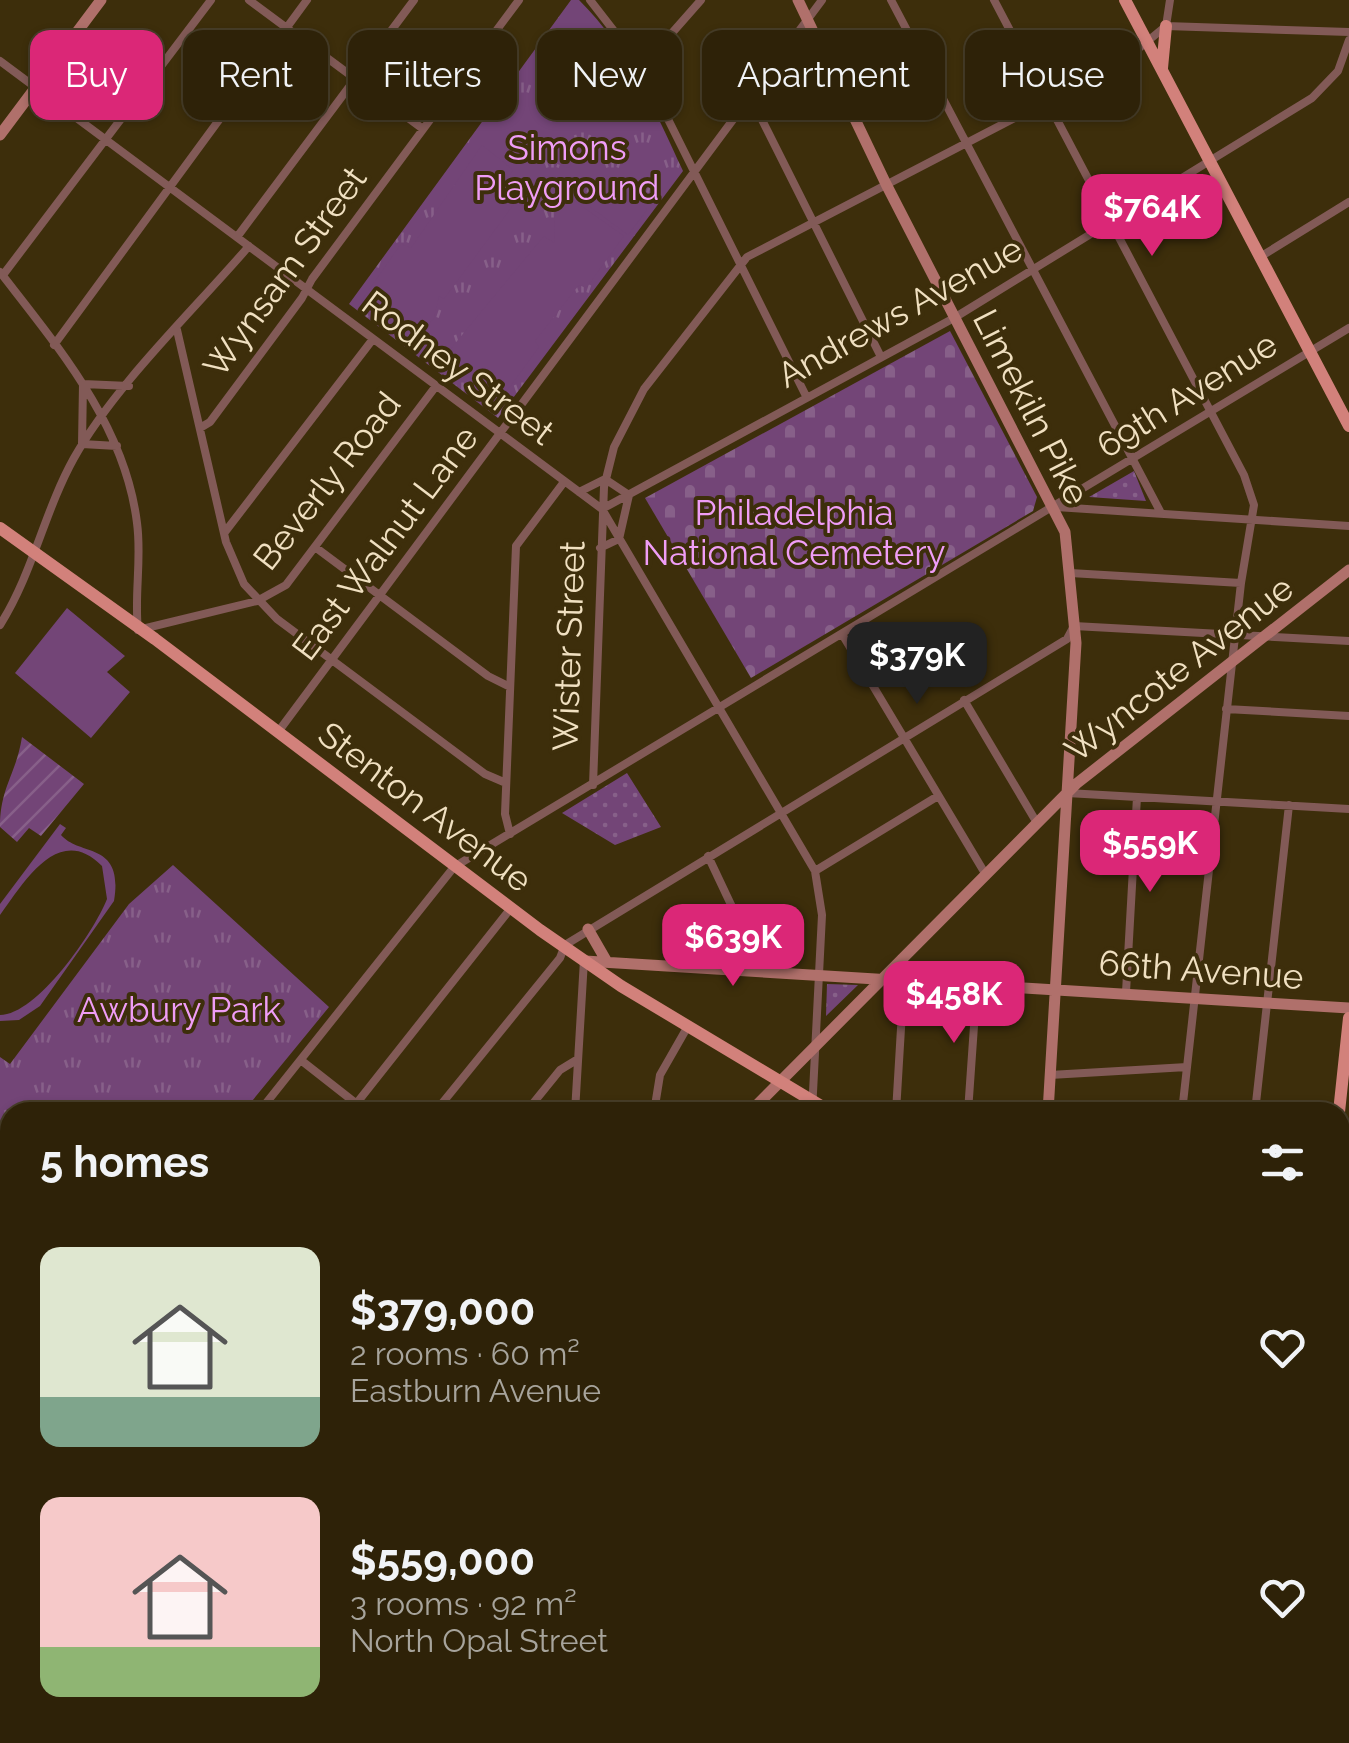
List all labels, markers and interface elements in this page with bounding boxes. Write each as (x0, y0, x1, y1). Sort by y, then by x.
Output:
chip: Buy (30, 30, 163, 120)
chip: Rent (183, 30, 328, 120)
chip: Filters (348, 30, 517, 120)
chip: New (537, 30, 682, 120)
chip: Apartment (702, 30, 945, 120)
chip: House (965, 30, 1140, 120)
park label: Simons Playground (474, 127, 660, 208)
street label: Wynsam Street (195, 158, 375, 385)
pin: $764K (1082, 174, 1222, 259)
text: $764K (1103, 188, 1201, 225)
street label: Andrews Avenue (770, 227, 1029, 396)
street label: Rodney Street (354, 282, 562, 453)
street label: Limekiln Pike (965, 302, 1098, 511)
street label: 69th Avenue (1089, 323, 1284, 466)
street label: Beverly Road (245, 384, 409, 578)
street label: East Walnut Lane (283, 418, 486, 668)
park label: Philadelphia National Cemetery (642, 492, 946, 573)
street label: Wister Street (544, 540, 593, 752)
street label: Wyncote Avenue (1057, 567, 1301, 770)
pin: $379K (847, 622, 987, 707)
text: $379K (869, 636, 965, 673)
street label: Stenton Avenue (311, 713, 540, 900)
pin: $559K (1080, 810, 1220, 895)
text: $559K (1102, 824, 1198, 861)
pin: $639K (663, 904, 803, 989)
text: $639K (684, 918, 782, 955)
street label: 66th Avenue (1097, 942, 1305, 997)
pin: $458K (884, 961, 1024, 1046)
text: $458K (905, 975, 1003, 1012)
park label: Awbury Park (77, 989, 281, 1030)
icon: filters (1255, 1135, 1310, 1190)
text: 5 homes (40, 1138, 209, 1187)
text: $379,000 (350, 1286, 535, 1335)
icon: home (120, 1287, 240, 1407)
icon: heart (1255, 1320, 1310, 1375)
text: 2 rooms · 60 m² (350, 1335, 580, 1372)
text: Eastburn Avenue (350, 1372, 601, 1409)
text: $559,000 (350, 1536, 535, 1585)
icon: home (120, 1537, 240, 1657)
icon: heart (1255, 1570, 1310, 1625)
text: 3 rooms · 92 m² (350, 1585, 577, 1622)
text: North Opal Street (350, 1622, 608, 1659)

